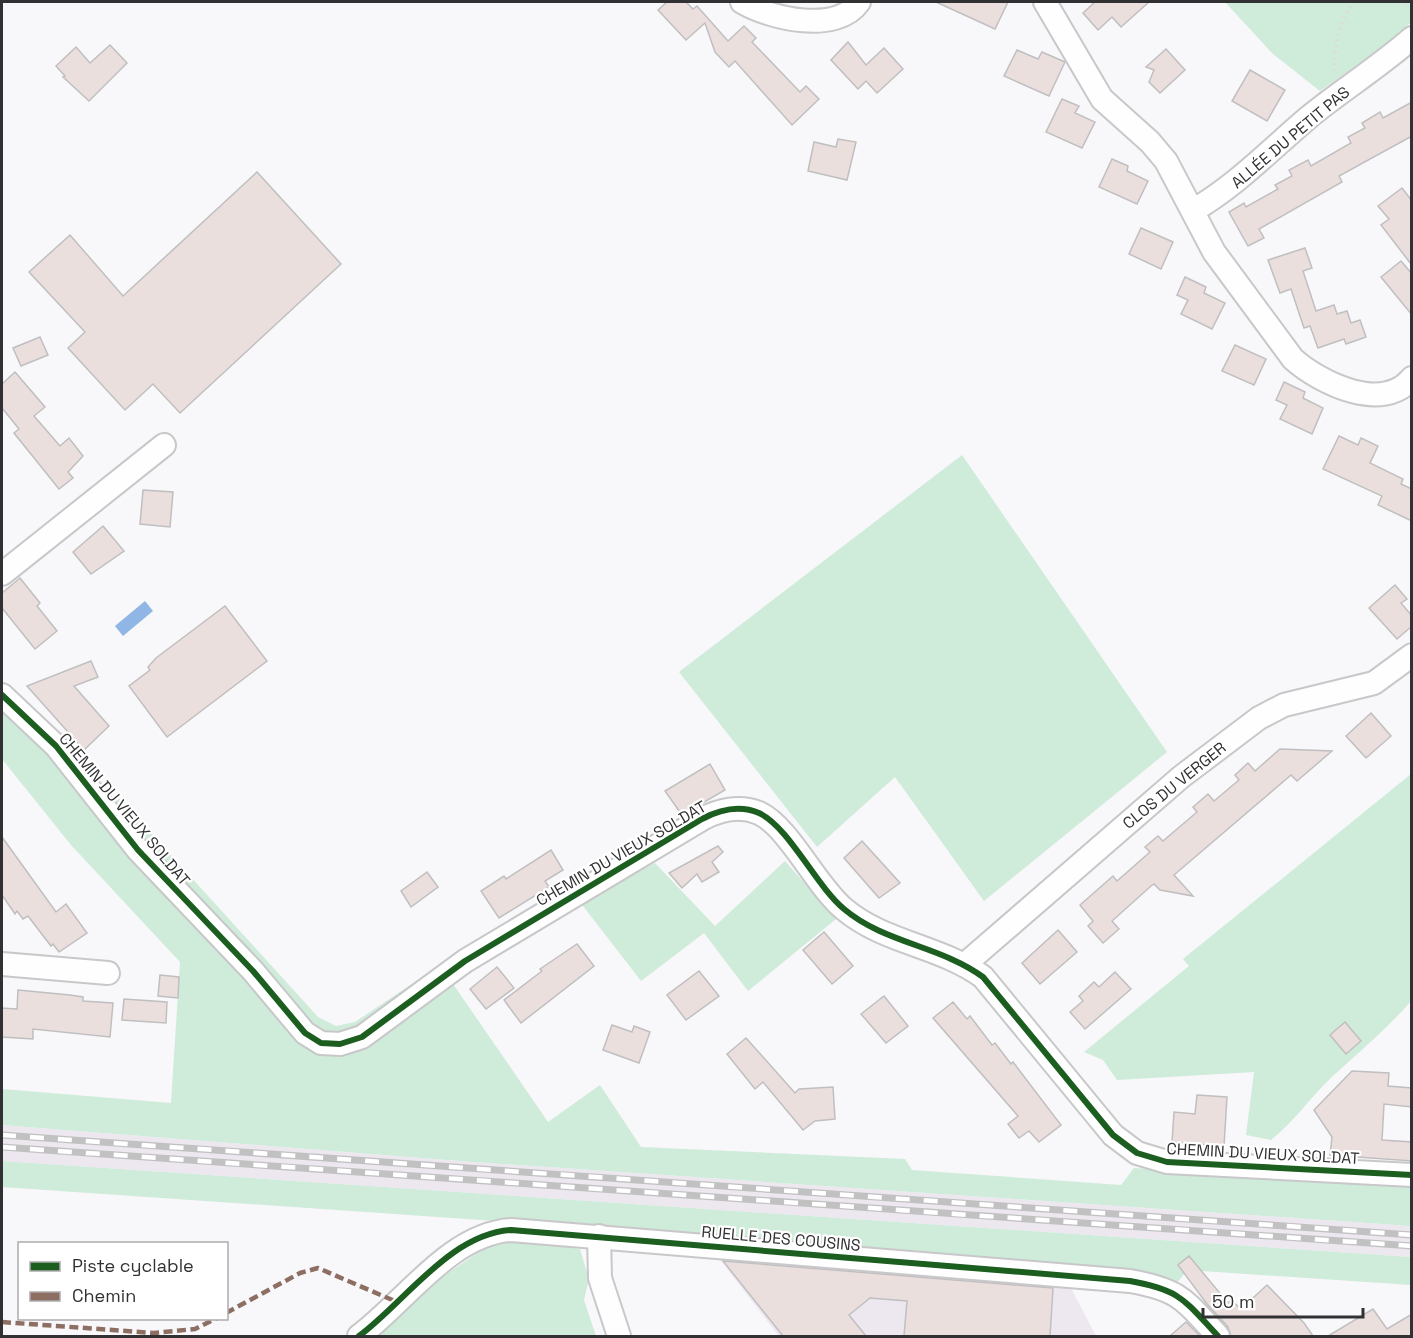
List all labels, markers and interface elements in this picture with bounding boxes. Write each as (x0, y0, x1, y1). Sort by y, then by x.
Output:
street label: ALLÉE DU PETIT PAS (1227, 81, 1354, 193)
street label: CHEMIN DU VIEUX SOLDAT (54, 729, 195, 890)
street label: CLOS DU VERGER (1118, 737, 1230, 834)
street label: CHEMIN DU VIEUX SOLDAT (532, 796, 710, 911)
street label: CHEMIN DU VIEUX SOLDAT (1166, 1138, 1360, 1169)
street label: RUELLE DES COUSINS (701, 1221, 862, 1256)
legend (18, 1242, 228, 1320)
text: Piste cyclable (72, 1254, 194, 1277)
scale bar (1203, 1281, 1364, 1319)
text: Chemin (72, 1284, 136, 1307)
text: 50 m (1212, 1290, 1254, 1313)

